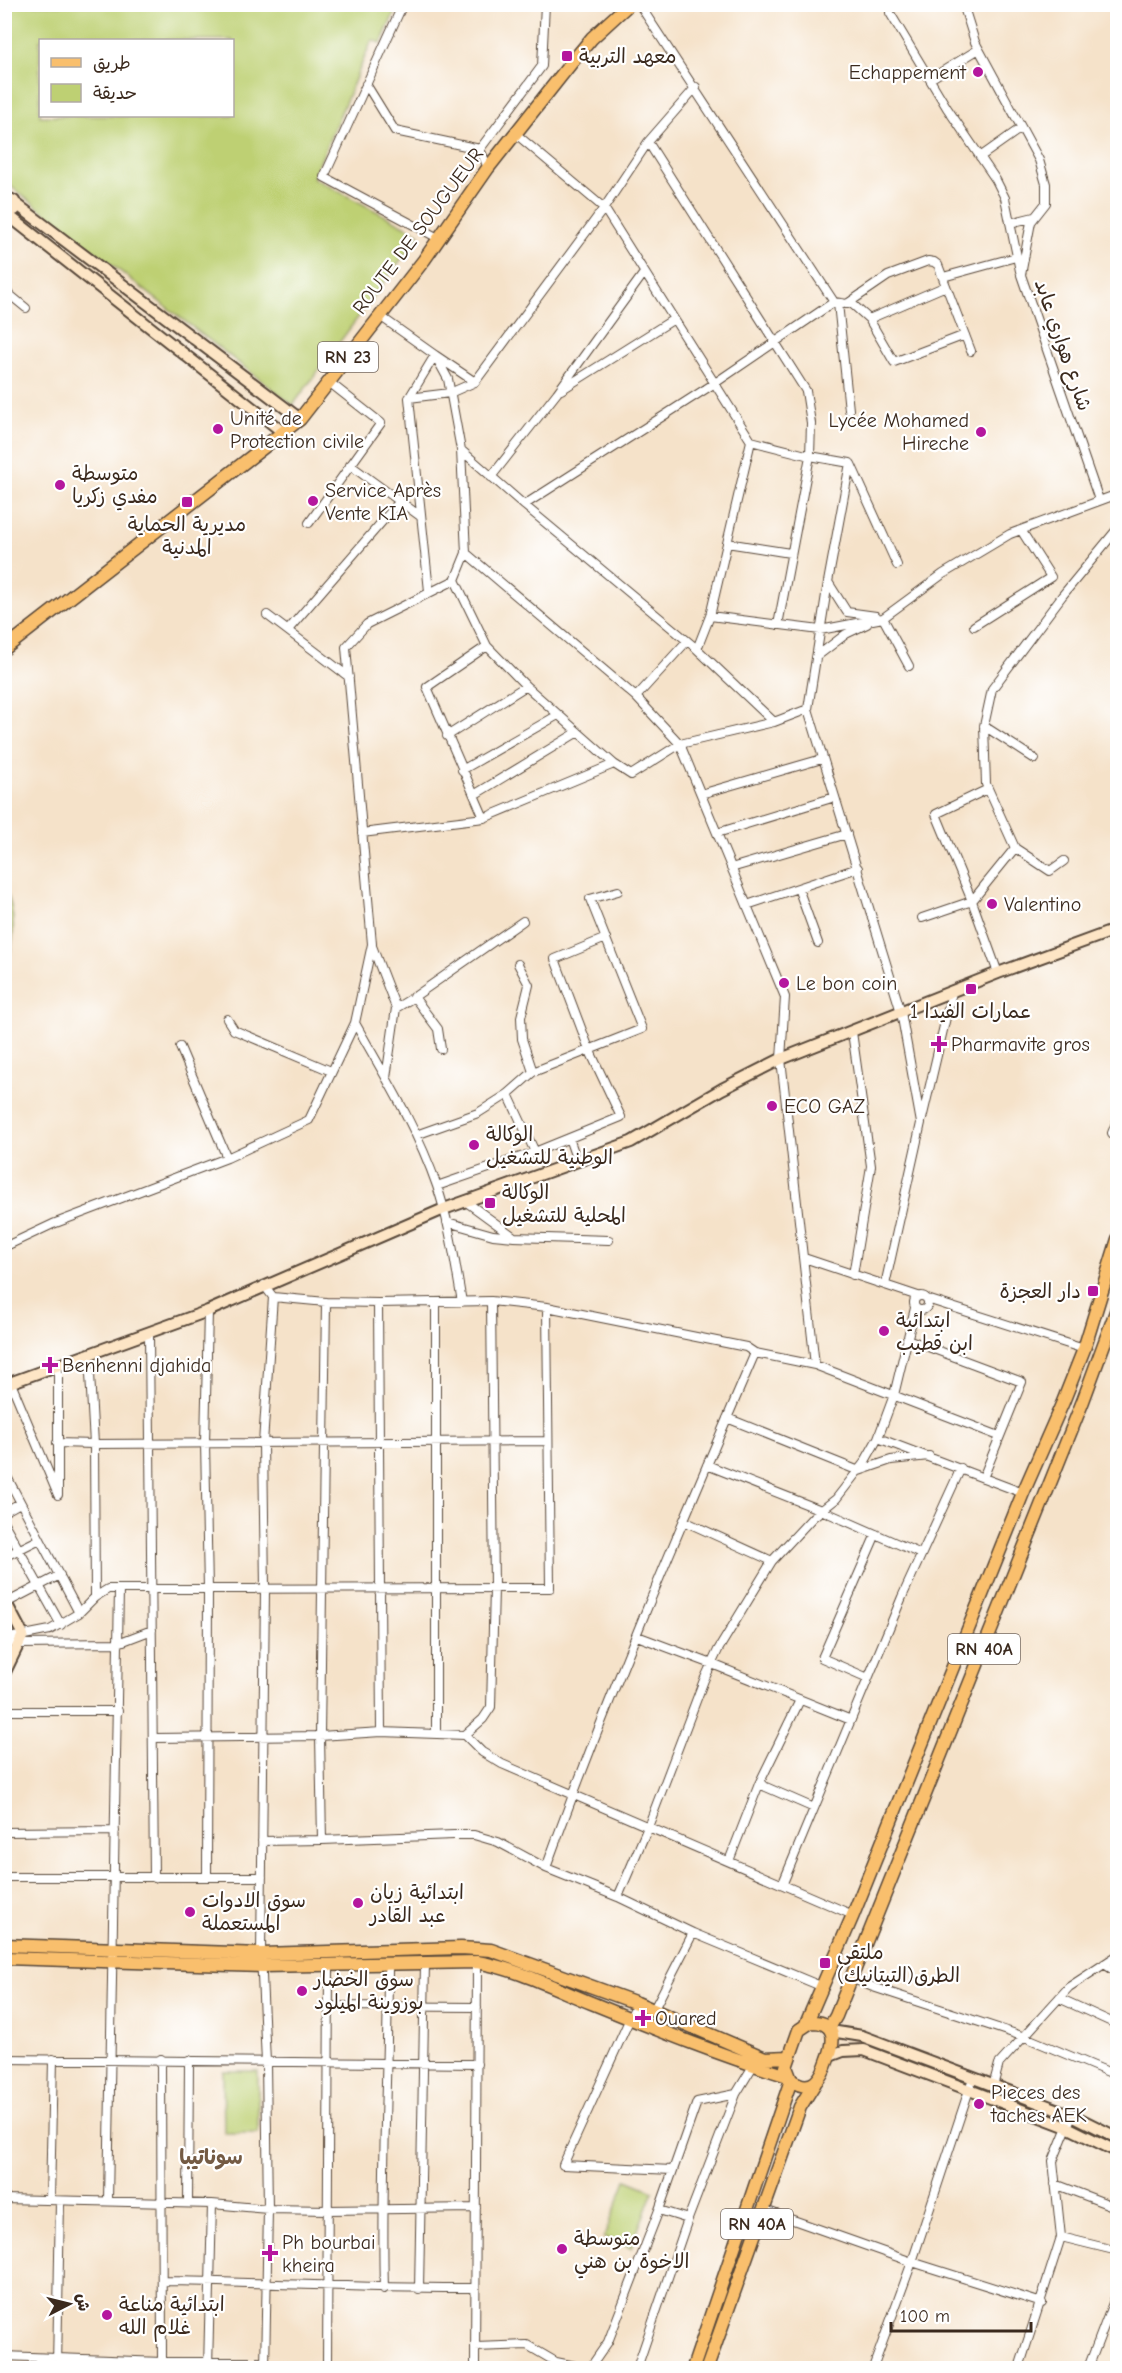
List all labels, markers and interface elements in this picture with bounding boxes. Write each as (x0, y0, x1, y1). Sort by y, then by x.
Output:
legend (39, 39, 234, 117)
place label: معهد التربية (579, 45, 677, 68)
marker: معهد التربية (560, 49, 574, 63)
text: طريق (93, 53, 131, 74)
place label: Echappement (849, 61, 967, 84)
marker: Echappement (971, 65, 985, 79)
text: حديقة (93, 83, 137, 104)
street label: ROUTE DE SOUGUEUR (348, 143, 488, 319)
street label: شارع هواري عابد (1027, 276, 1096, 415)
road number: RN 23 (318, 342, 378, 372)
place label: Unité de Protection civile (230, 407, 364, 453)
place label: Lycée Mohamed Hireche (828, 409, 969, 455)
marker: Unité de Protection civile (211, 422, 225, 436)
marker: Lycée Mohamed Hireche (974, 425, 988, 439)
place label: متوسطة مفدي زكريا (72, 462, 158, 511)
marker: متوسطة مفدي زكريا (53, 478, 67, 492)
place label: Service Après Vente KIA (325, 479, 441, 525)
marker: Service Après Vente KIA (306, 494, 320, 508)
marker: مديرية الحماية المدنية (180, 495, 194, 509)
place label: مديرية الحماية المدنية (128, 513, 246, 559)
place label: Valentino (1004, 893, 1081, 916)
marker: Valentino (985, 897, 999, 911)
place label: Le bon coin (796, 972, 897, 995)
marker: Le bon coin (777, 976, 791, 990)
marker: عمارات الفيدا 1 (964, 982, 978, 996)
place label: عمارات الفيدا 1 (910, 1000, 1032, 1023)
place label: Pharmavite gros (951, 1033, 1090, 1056)
marker: Pharmavite gros (932, 1037, 946, 1051)
place label: ECO GAZ (784, 1095, 866, 1118)
marker: ECO GAZ (765, 1099, 779, 1113)
place label: الوكالة الوطنية للتشغيل (486, 1123, 613, 1169)
marker: الوكالة الوطنية للتشغيل (467, 1138, 481, 1152)
place label: الوكالة المحلية للتشغيل (502, 1181, 626, 1227)
marker: الوكالة المحلية للتشغيل (483, 1196, 497, 1210)
place label: دار العجزة (999, 1280, 1081, 1303)
marker: دار العجزة (1086, 1284, 1100, 1298)
place label: ابتدائية ابن قطيب (896, 1309, 973, 1355)
marker: ابتدائية ابن قطيب (877, 1324, 891, 1338)
place label: Benhenni djahida (62, 1354, 211, 1377)
marker: Benhenni djahida (43, 1358, 57, 1372)
road number: RN 40A (948, 1634, 1020, 1664)
place label: ابتدائية زيان عبد القادر (368, 1881, 464, 1927)
place label: سوق الادوات المستعملة (202, 1889, 306, 1935)
marker: ابتدائية زيان عبد القادر (351, 1896, 365, 1910)
marker: سوق الادوات المستعملة (183, 1905, 197, 1919)
place label: ملتقى الطرق(التيتانيك) (837, 1941, 960, 1987)
marker: ملتقى الطرق(التيتانيك) (818, 1956, 832, 1970)
place label: سوق الخضار بوزوينة الميلود (312, 1968, 424, 2016)
marker: سوق الخضار بوزوينة الميلود (295, 1984, 309, 1998)
place label: Ouared (655, 2007, 717, 2030)
marker: Ouared (636, 2011, 650, 2025)
place label: Pieces des taches AEK (990, 2081, 1087, 2127)
marker: Pieces des taches AEK (972, 2097, 986, 2111)
district label: سوناتيبا (179, 2145, 243, 2170)
road number: RN 40A (721, 2209, 793, 2239)
place label: متوسطة الاخوة بن هني (574, 2227, 689, 2279)
place label: Ph bourbai kheira (282, 2231, 376, 2277)
marker: متوسطة الاخوة بن هني (555, 2242, 569, 2256)
marker: Ph bourbai kheira (263, 2246, 277, 2260)
north arrow (39, 2274, 99, 2334)
text: ش (73, 2292, 93, 2312)
place label: ابتدائية مناعة غلام الله (119, 2293, 225, 2342)
scale bar (891, 2295, 1030, 2333)
text: 100 m (900, 2306, 950, 2327)
marker: ابتدائية مناعة غلام الله (100, 2308, 114, 2322)

